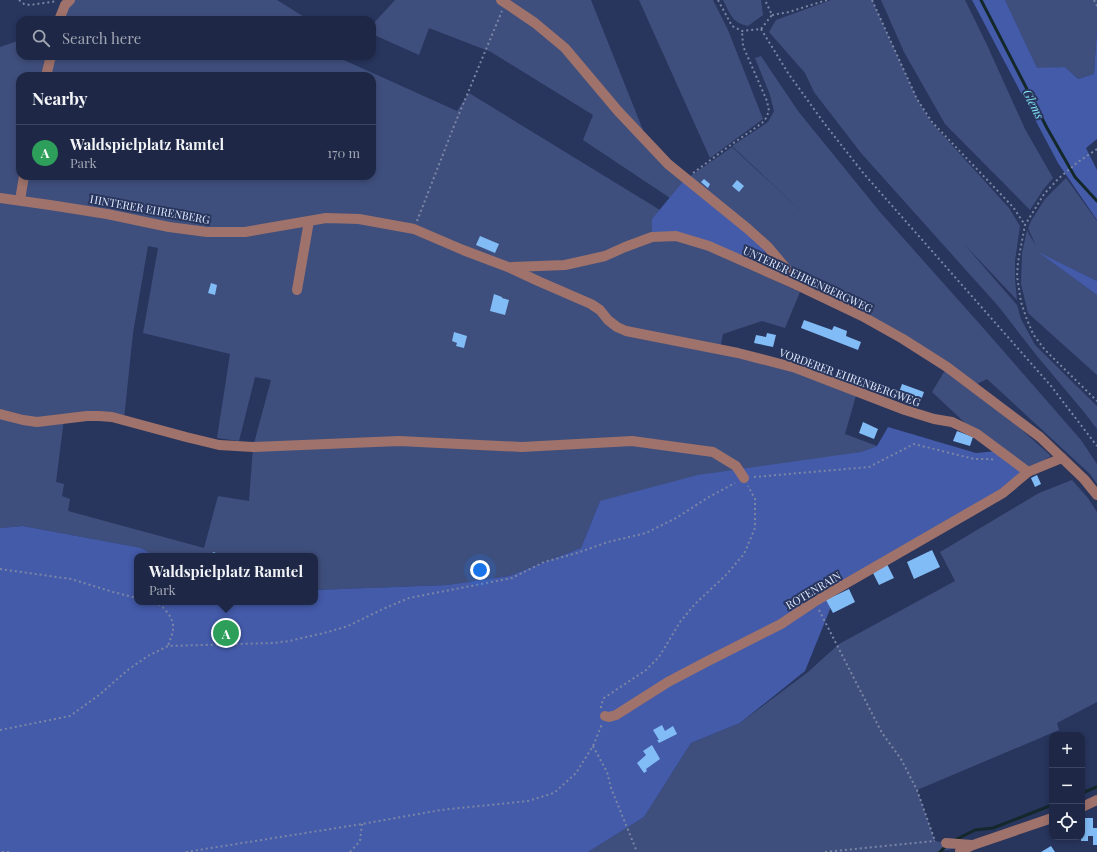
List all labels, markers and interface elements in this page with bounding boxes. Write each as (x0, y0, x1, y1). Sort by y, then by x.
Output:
search box (16, 16, 376, 60)
icon: search (30, 27, 52, 49)
text: Search here (62, 28, 141, 48)
water label: Glems (1020, 86, 1048, 122)
text: Nearby (32, 87, 87, 109)
text: Waldspielplatz Ramtel (70, 134, 224, 154)
text: A (41, 144, 49, 161)
text: 170 m (327, 144, 360, 161)
text: Park (70, 154, 97, 171)
street label: HINTERER EHRENBERG (89, 191, 212, 227)
street label: UNTERER EHRENBERGWEG (741, 242, 876, 316)
street label: VORDERER EHRENBERGWEG (776, 344, 923, 410)
popup (134, 553, 318, 605)
your location (470, 560, 490, 580)
text: Waldspielplatz Ramtel (149, 561, 303, 581)
street label: ROTENRAIN (783, 568, 844, 612)
text: Park (149, 581, 176, 598)
pin: A (213, 618, 239, 648)
map controls (1049, 732, 1085, 840)
button: + (1049, 732, 1085, 768)
button: − (1049, 768, 1085, 804)
button: locate (1049, 804, 1085, 840)

